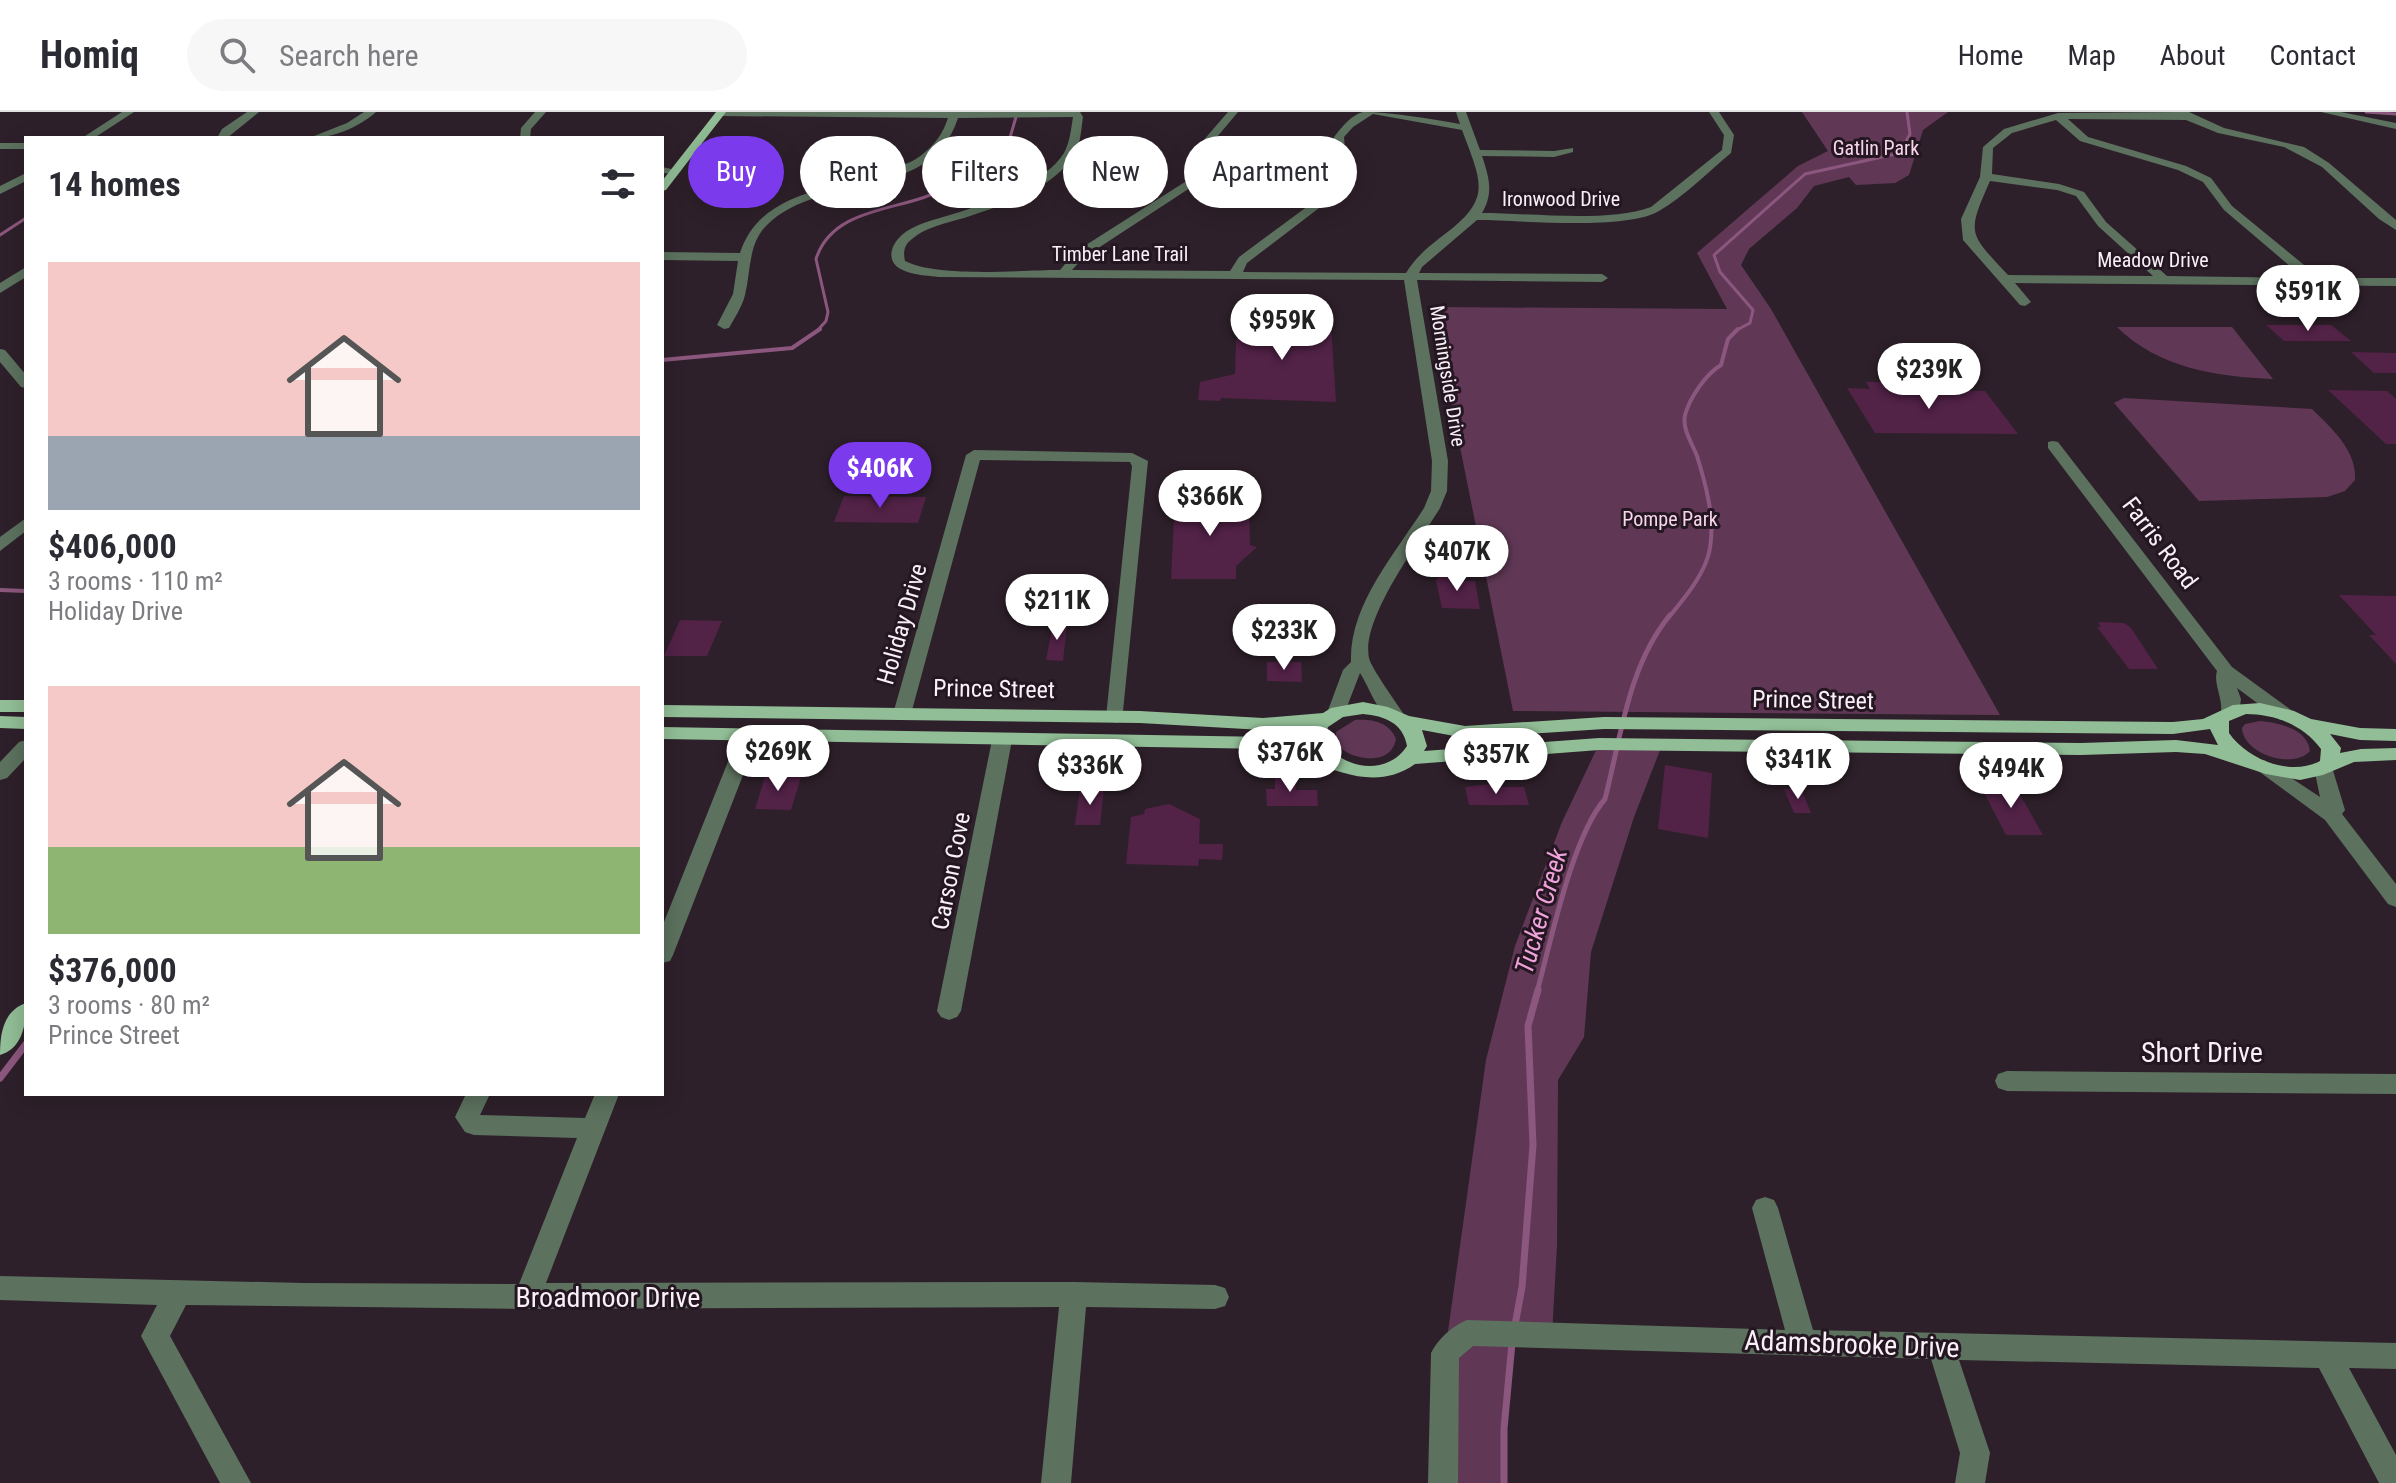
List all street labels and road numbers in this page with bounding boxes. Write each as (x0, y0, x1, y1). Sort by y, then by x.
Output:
street label: Ironwood Drive (1502, 187, 1620, 211)
street label: Timber Lane Trail (1052, 242, 1188, 266)
street label: Meadow Drive (2097, 248, 2209, 272)
street label: Morningside Drive (1425, 304, 1471, 448)
street label: Farris Road (2116, 492, 2204, 594)
street label: Holiday Drive (871, 560, 933, 688)
street label: Prince Street (933, 674, 1055, 704)
street label: Prince Street (1752, 685, 1874, 715)
street label: Carson Cove (926, 810, 976, 932)
street label: Short Drive (2141, 1036, 2263, 1069)
street label: Broadmoor Drive (516, 1281, 700, 1314)
street label: Adamsbrooke Drive (1744, 1324, 1960, 1364)

